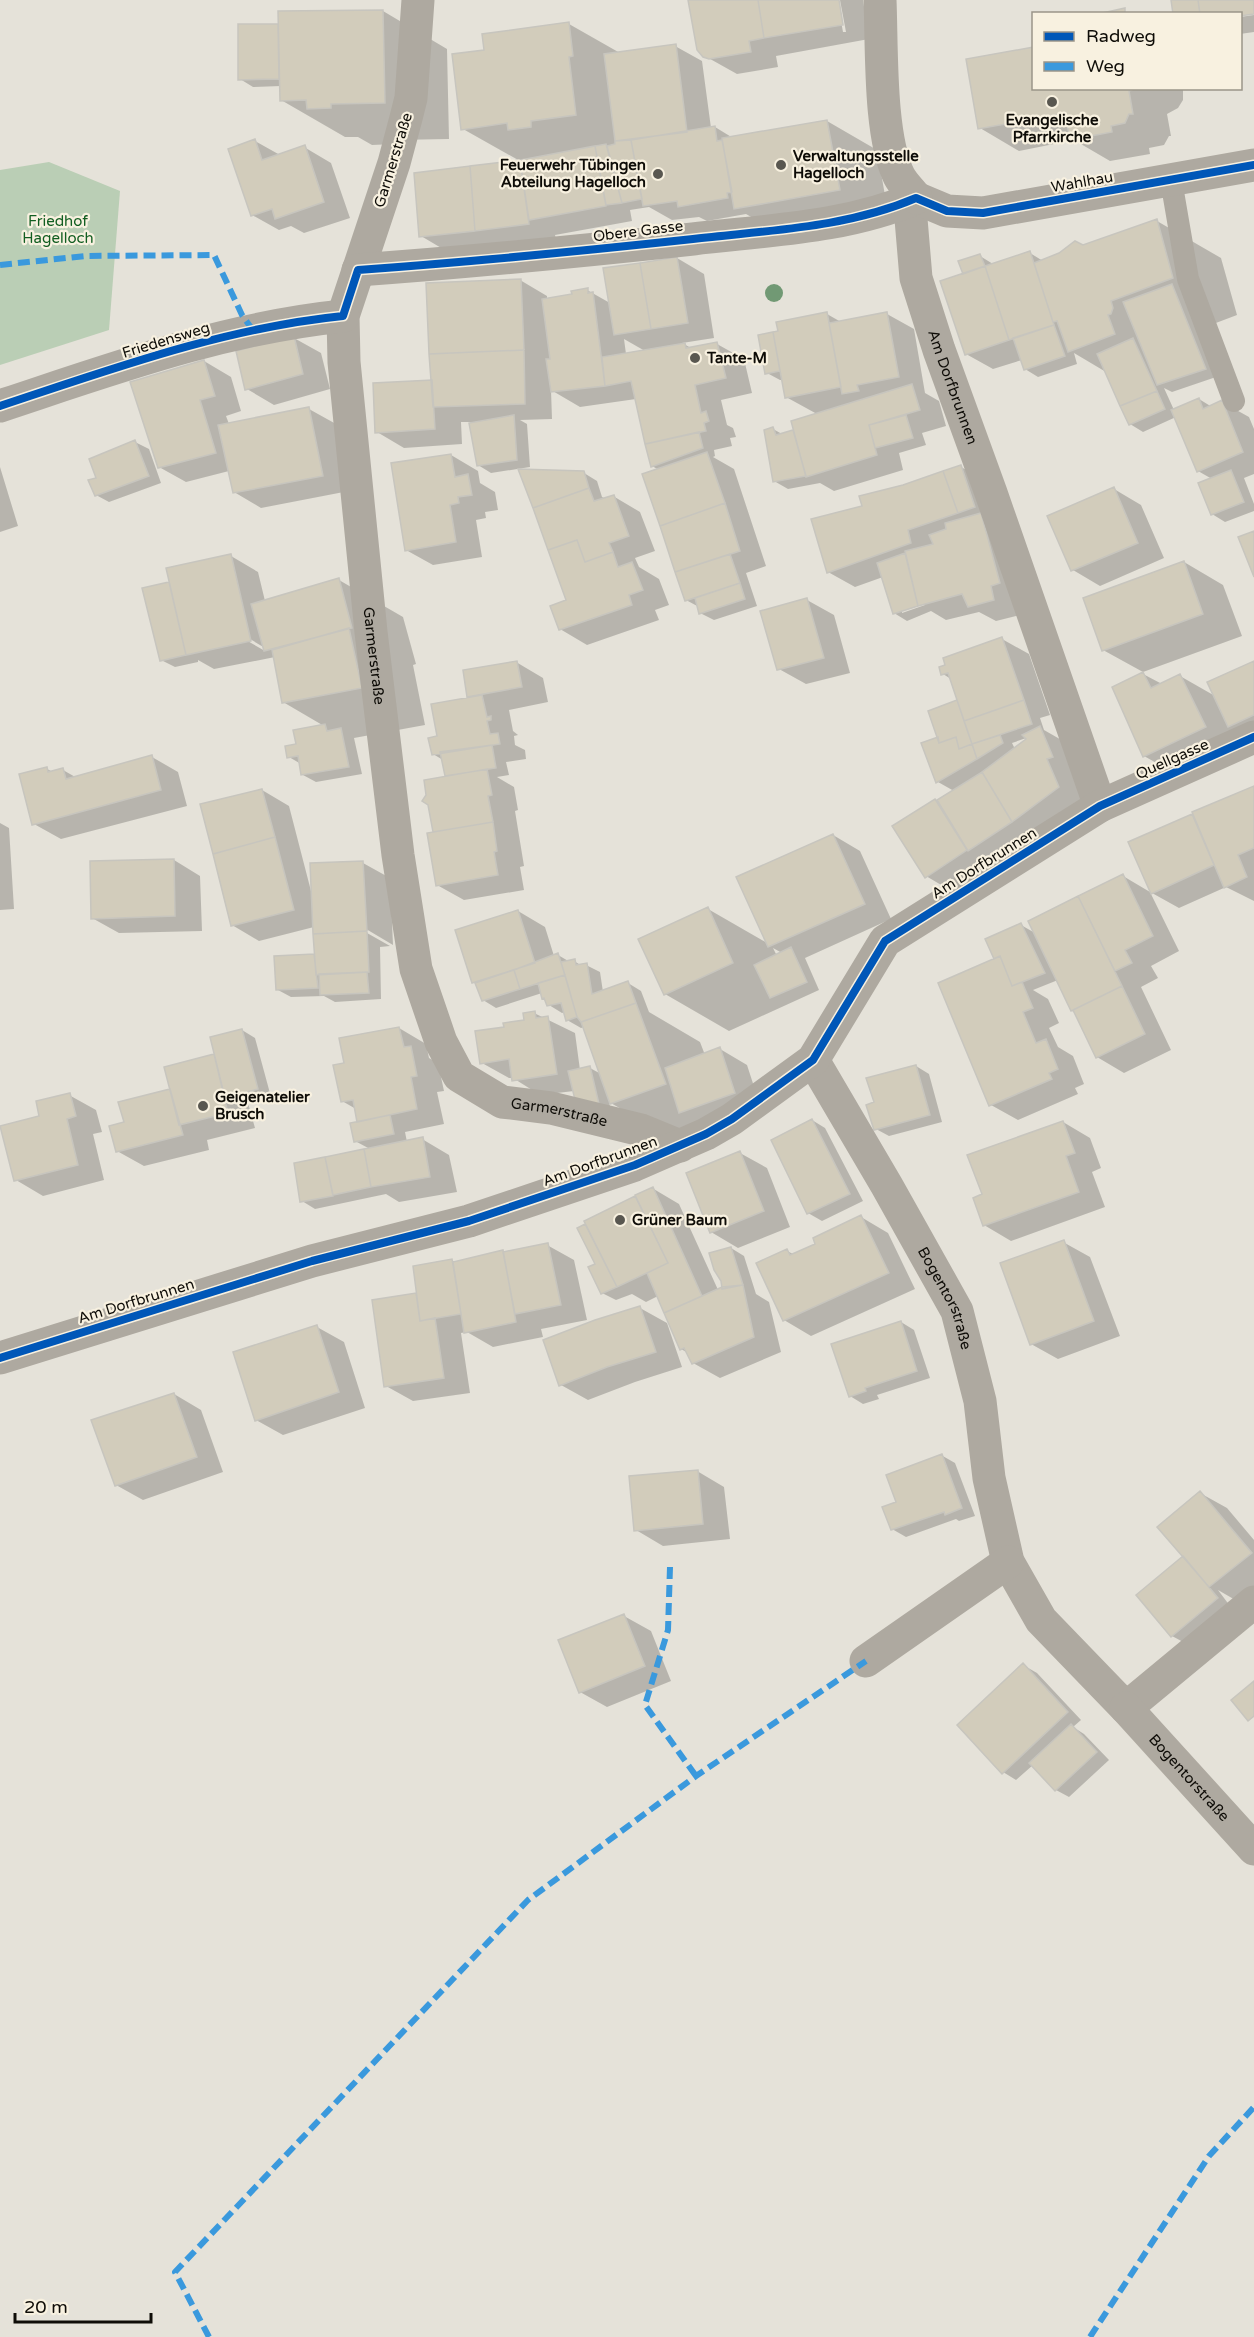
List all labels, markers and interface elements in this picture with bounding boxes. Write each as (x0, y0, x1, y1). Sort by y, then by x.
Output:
legend (1032, 12, 1242, 90)
text: Radweg (1086, 25, 1156, 47)
text: Weg (1086, 55, 1125, 77)
marker: Evangelische Pfarrkirche (1045, 95, 1059, 109)
street label: Garmerstraße (370, 110, 416, 210)
place label: Evangelische Pfarrkirche (1005, 111, 1099, 146)
place label: Verwaltungsstelle Hagelloch (793, 147, 919, 183)
place label: Feuerwehr Tübingen Abteilung Hagelloch (500, 156, 646, 192)
marker: Verwaltungsstelle Hagelloch (774, 158, 788, 172)
marker: Feuerwehr Tübingen Abteilung Hagelloch (651, 167, 665, 181)
street label: Wahlhau (1050, 168, 1114, 196)
park label: Friedhof Hagelloch (22, 212, 94, 247)
street label: Obere Gasse (592, 217, 684, 245)
street label: Friedensweg (120, 318, 212, 362)
street label: Am Dorfbrunnen (924, 328, 982, 447)
place label: Tante-M (706, 349, 767, 367)
marker: Tante-M (688, 351, 702, 365)
street label: Garmerstraße (360, 606, 389, 706)
street label: Quellgasse (1133, 735, 1211, 783)
street label: Am Dorfbrunnen (928, 823, 1040, 903)
place label: Geigenatelier Brusch (215, 1088, 310, 1123)
street label: Garmerstraße (510, 1094, 609, 1130)
marker: Geigenatelier Brusch (196, 1099, 210, 1113)
street label: Am Dorfbrunnen (540, 1132, 660, 1190)
place label: Grüner Baum (632, 1211, 727, 1229)
marker: Grüner Baum (613, 1213, 627, 1227)
street label: Bogentorstraße (914, 1244, 975, 1351)
street label: Am Dorfbrunnen (76, 1275, 196, 1327)
street label: Bogentorstraße (1145, 1730, 1233, 1825)
scale bar (15, 2286, 152, 2324)
text: 20 m (24, 2296, 68, 2318)

